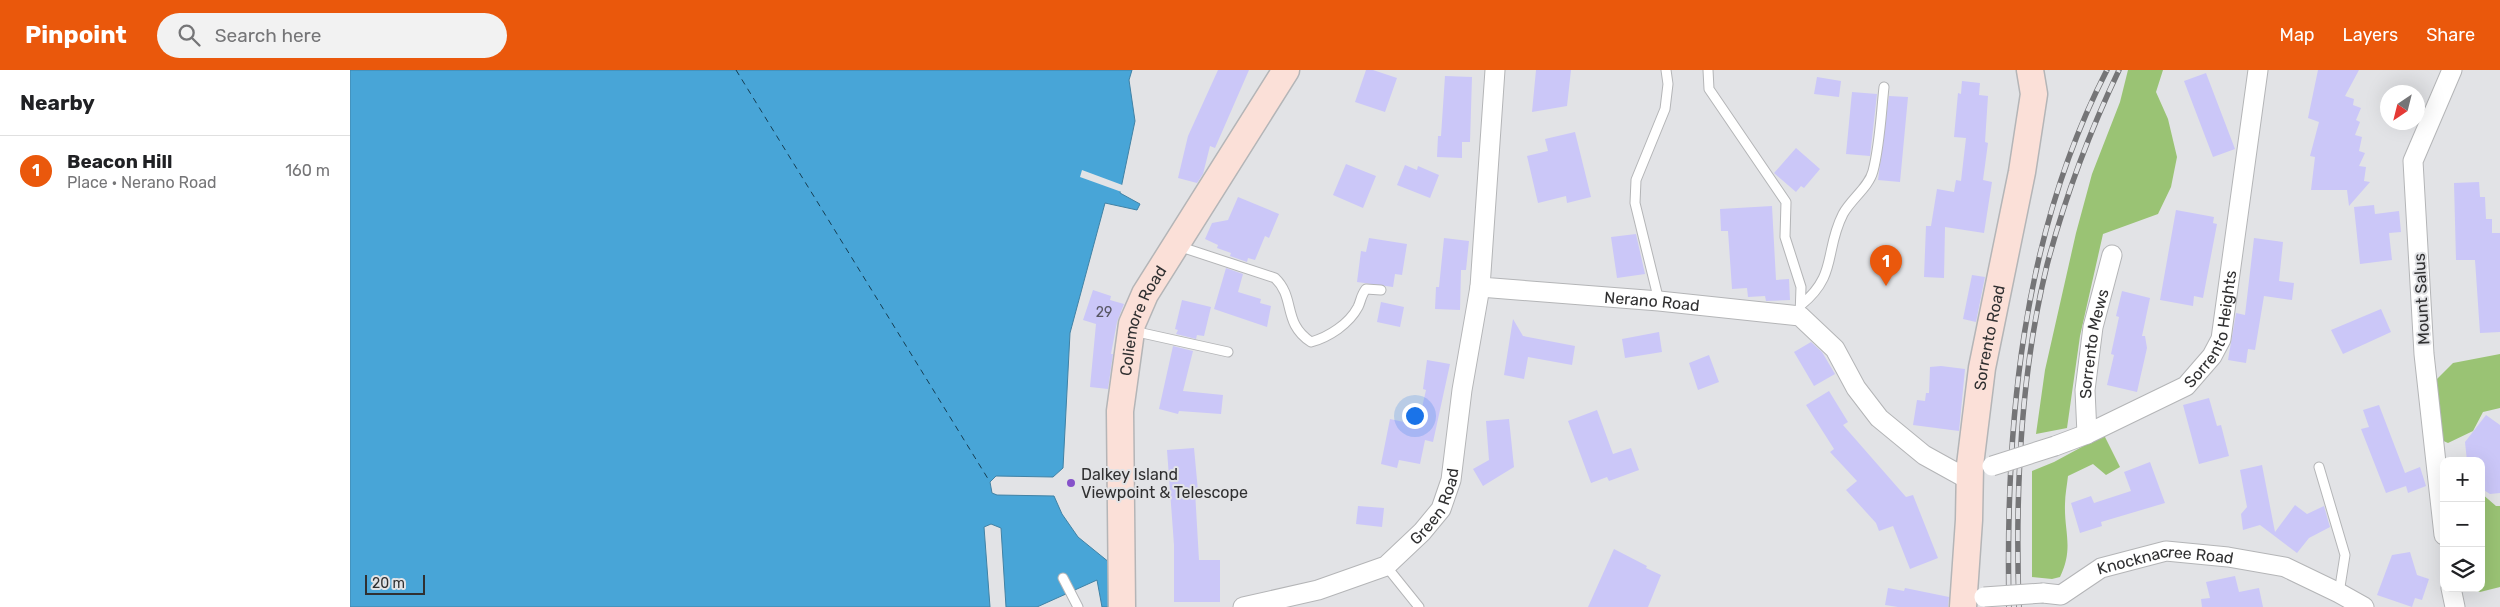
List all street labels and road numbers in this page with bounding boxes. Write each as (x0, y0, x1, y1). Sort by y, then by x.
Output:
street label: Mount Salus (2410, 253, 2433, 345)
street label: Coliemore Road (1116, 262, 1170, 377)
street label: Sorrento Heights (2180, 269, 2240, 392)
street label: Sorrento Road (1970, 283, 2009, 392)
street label: Sorrento Mews (2076, 287, 2113, 399)
street label: Nerano Road (1603, 288, 1700, 315)
street label: Green Road (1406, 467, 1462, 549)
street label: Knocknacree Road (2095, 542, 2235, 579)

